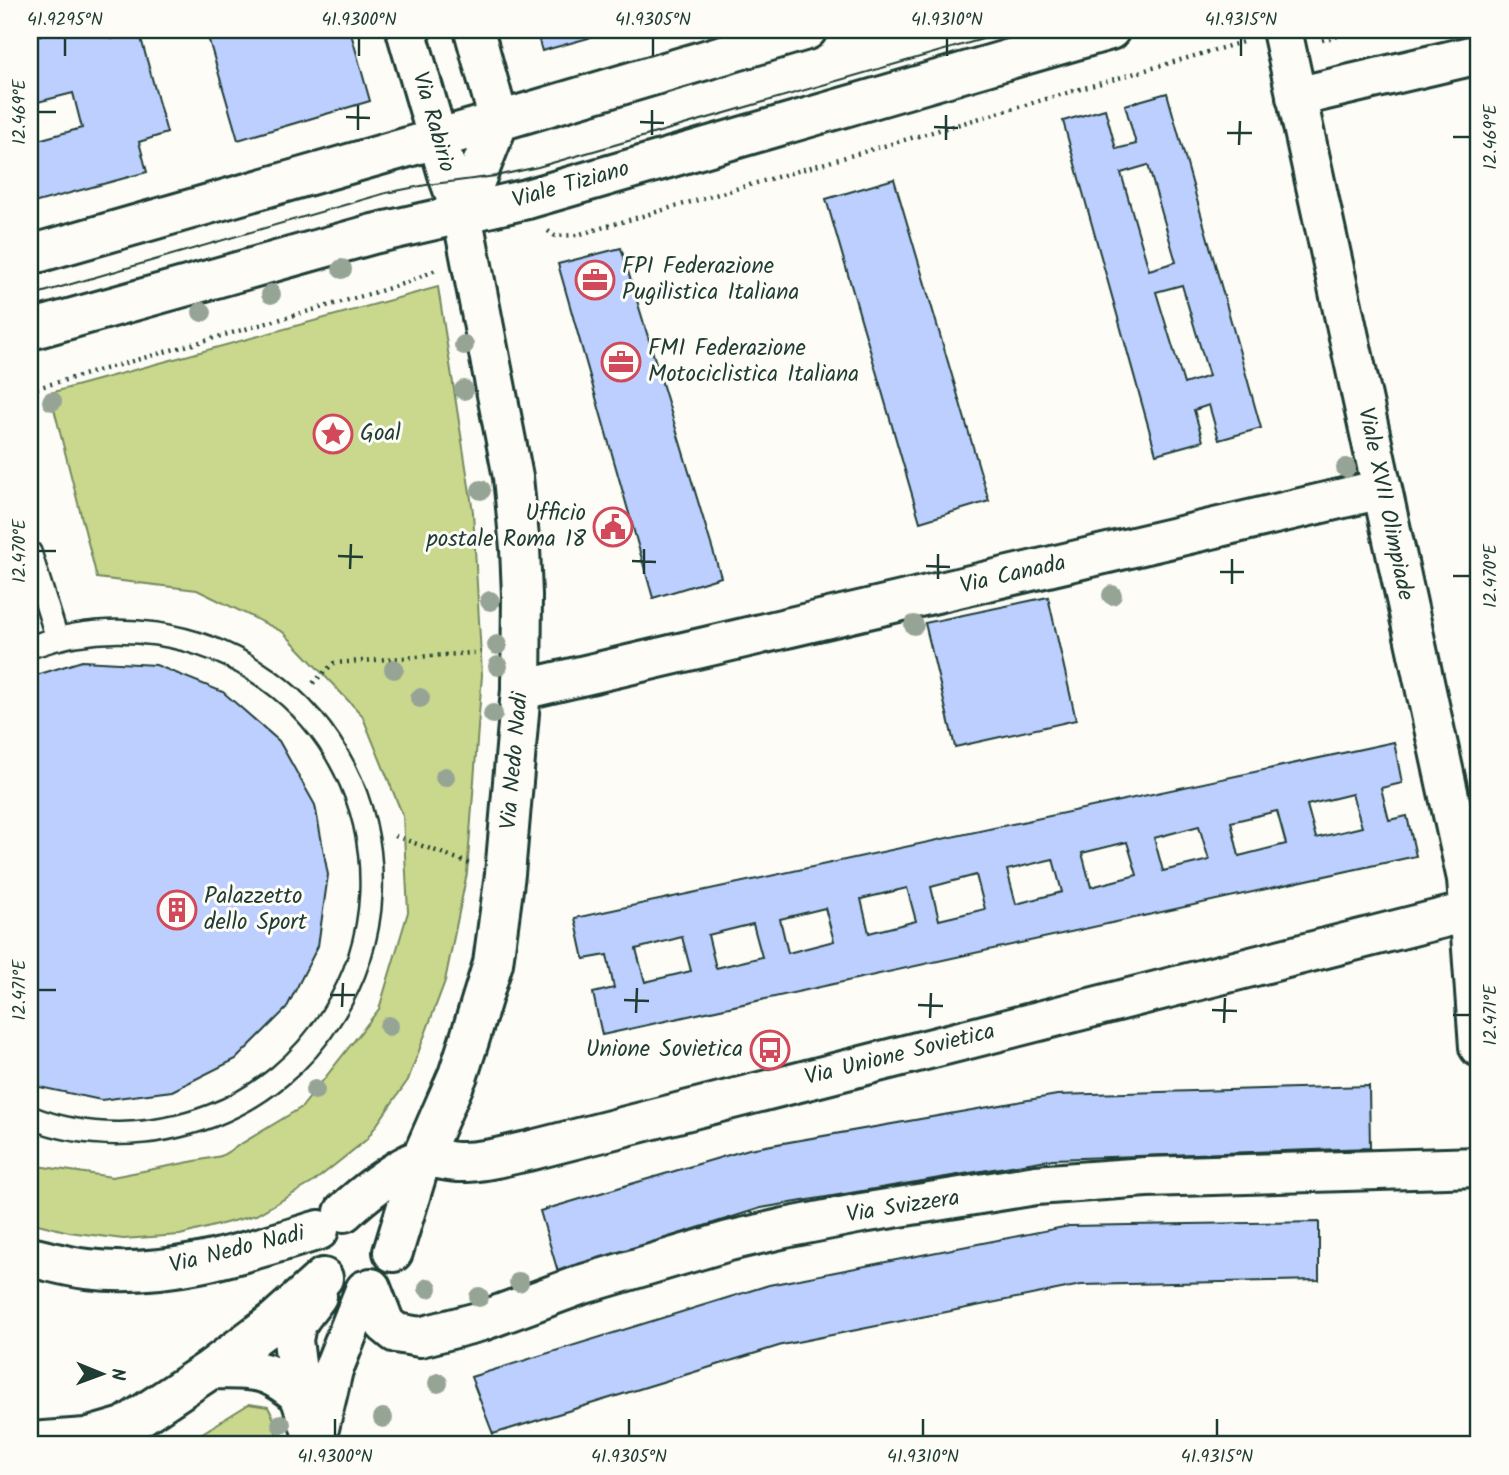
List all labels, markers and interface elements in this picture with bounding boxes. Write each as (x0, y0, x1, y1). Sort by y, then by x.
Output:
text: 41.9295°N (27, 6, 103, 35)
text: 41.9300°N (321, 6, 397, 35)
text: 41.9305°N (615, 6, 691, 35)
text: 41.9310°N (911, 6, 983, 35)
text: 41.9315°N (1205, 6, 1277, 35)
street label: Via Rabirio (402, 68, 464, 176)
text: 12.469°E (6, 79, 35, 145)
text: 12.469°E (1477, 104, 1506, 170)
street label: Viale Tiziano (508, 151, 634, 219)
place label: FPI Federazione Pugilistica Italiana (622, 249, 799, 311)
office icon: FPI Federazione Pugilistica Italiana (574, 259, 616, 301)
place label: FMI Federazione Motociclistica Italiana (648, 331, 859, 393)
office icon: FMI Federazione Motociclistica Italiana (600, 341, 642, 383)
street label: Viale XVII Olimpiade (1347, 404, 1423, 604)
place icon: Goal (312, 413, 354, 455)
place label: Goal (360, 416, 401, 452)
place label: Ufficio postale Roma 18 (426, 496, 586, 558)
public building icon: Ufficio postale Roma 18 (592, 506, 634, 548)
text: 12.470°E (6, 518, 35, 583)
text: 12.470°E (1477, 543, 1506, 608)
street label: Via Canada (957, 545, 1069, 605)
street label: Via Nedo Nadi (491, 689, 539, 831)
place label: Palazzetto dello Sport (204, 879, 308, 941)
building icon: Palazzetto dello Sport (156, 889, 198, 931)
text: 12.471°E (6, 959, 35, 1020)
text: 12.471°E (1477, 984, 1506, 1045)
street label: Via Unione Sovietica (801, 1014, 999, 1096)
bus stop icon: Unione Sovietica (749, 1029, 791, 1071)
place label: Unione Sovietica (586, 1032, 743, 1068)
street label: Via Svizzera (844, 1180, 962, 1234)
street label: Via Nedo Nadi (166, 1215, 310, 1284)
north arrow (66, 1338, 136, 1408)
text: N (102, 1368, 132, 1381)
text: 41.9300°N (297, 1443, 373, 1472)
text: 41.9305°N (591, 1443, 667, 1472)
text: 41.9310°N (887, 1443, 959, 1472)
text: 41.9315°N (1181, 1443, 1253, 1472)

